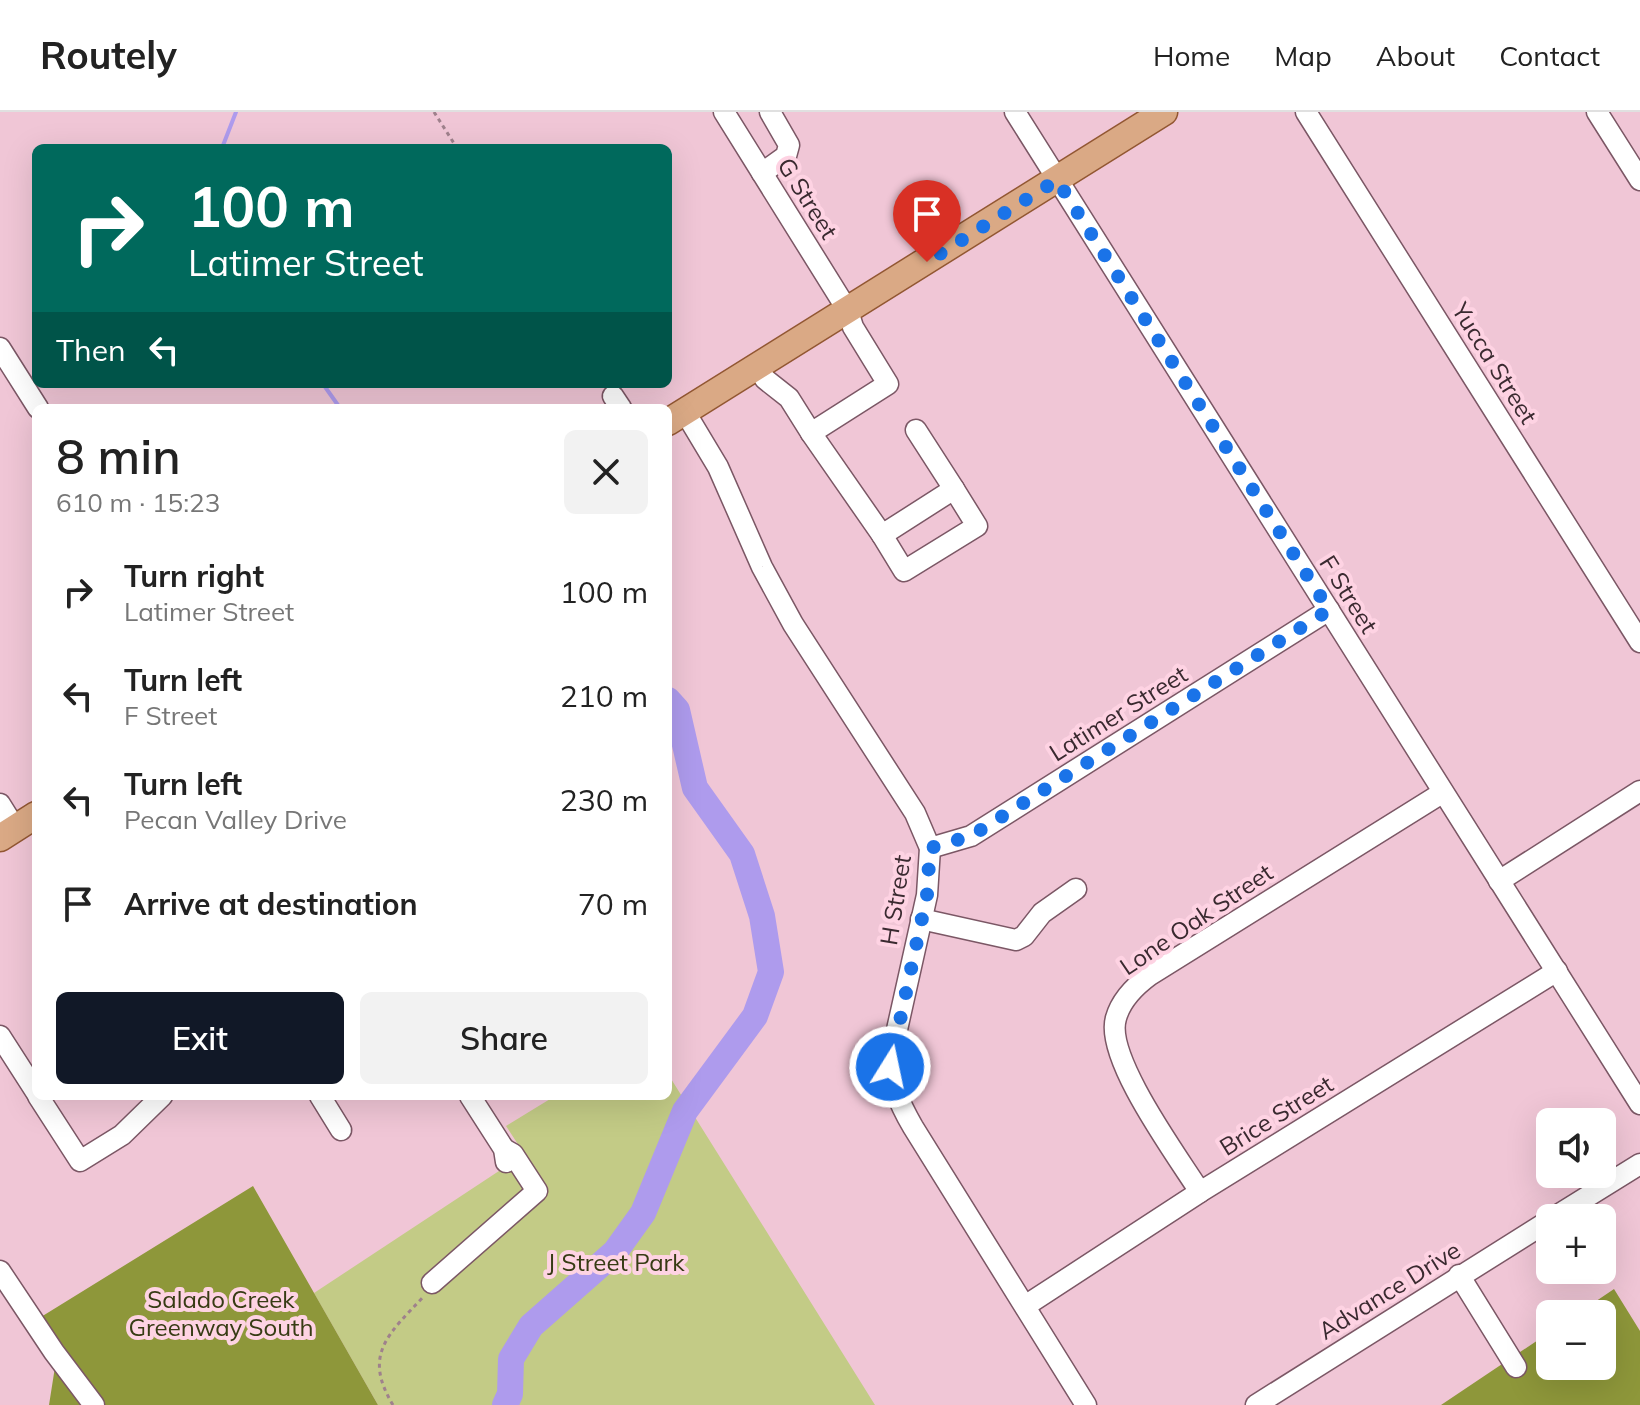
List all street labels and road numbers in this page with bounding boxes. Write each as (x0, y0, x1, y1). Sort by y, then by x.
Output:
street label: G Street (771, 152, 845, 244)
street label: Yucca Street (1445, 296, 1544, 429)
street label: F Street (1313, 550, 1385, 638)
street label: Latimer Street (1043, 659, 1193, 767)
street label: H Street (873, 853, 917, 947)
street label: Lone Oak Street (1114, 857, 1278, 981)
street label: Brice Street (1214, 1068, 1338, 1162)
street label: Advance Drive (1312, 1234, 1466, 1346)

